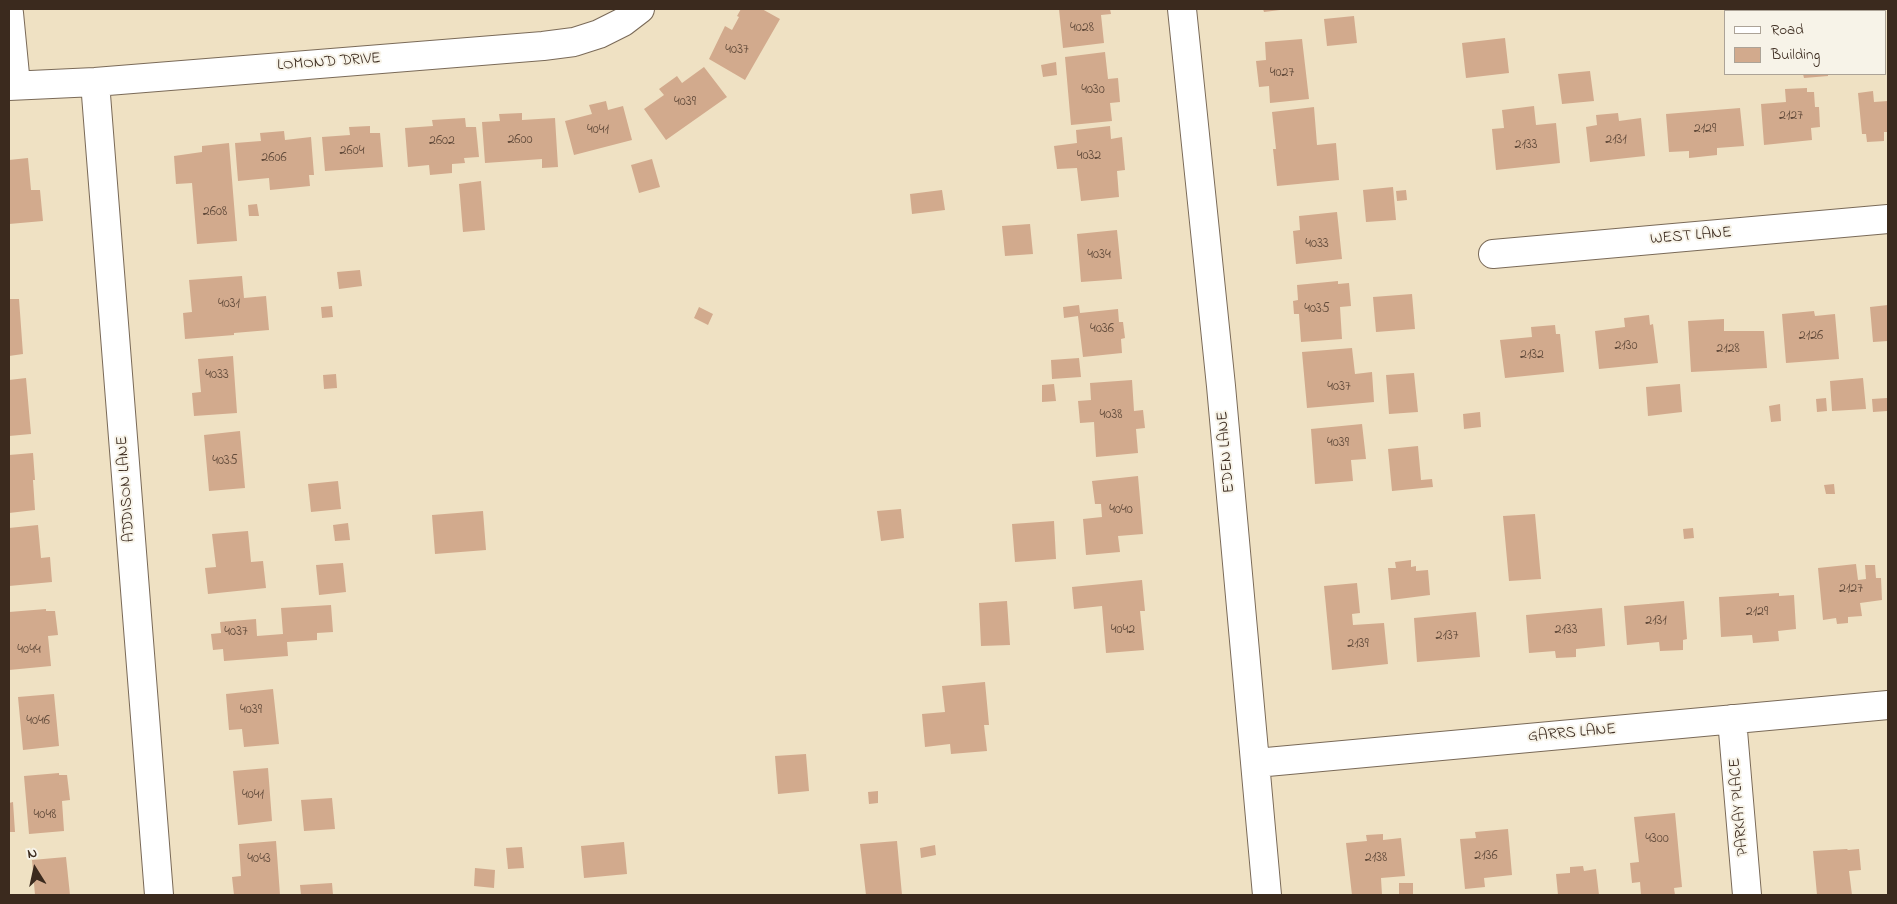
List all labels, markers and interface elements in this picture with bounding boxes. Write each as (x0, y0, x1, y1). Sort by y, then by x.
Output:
legend (1724, 10, 1887, 75)
text: Road (1771, 19, 1804, 41)
house number: 4028 (1070, 21, 1094, 37)
house number: 4037 (725, 43, 749, 59)
text: Building (1771, 44, 1820, 66)
street label: LOMOND DRIVE (277, 50, 381, 76)
house number: 4027 (1270, 66, 1294, 82)
house number: 4030 (1081, 83, 1105, 99)
house number: 4039 (674, 95, 696, 111)
house number: 2127 (1779, 109, 1803, 125)
house number: 2129 (1694, 122, 1716, 138)
house number: 4041 (587, 123, 609, 139)
house number: 2600 (507, 133, 533, 149)
house number: 2131 (1605, 133, 1627, 149)
house number: 2602 (429, 134, 455, 150)
house number: 2133 (1515, 138, 1537, 154)
house number: 2604 (340, 144, 364, 160)
house number: 4032 (1077, 149, 1101, 165)
house number: 2606 (261, 151, 287, 167)
house number: 2608 (203, 205, 227, 221)
street label: WEST LANE (1649, 224, 1733, 250)
house number: 4033 (1305, 237, 1329, 253)
house number: 4034 (1087, 248, 1111, 264)
house number: 4031 (218, 297, 240, 313)
house number: 4035 (1304, 302, 1330, 318)
house number: 4036 (1090, 322, 1114, 338)
house number: 2126 (1799, 329, 1823, 345)
house number: 2130 (1614, 339, 1638, 355)
house number: 2128 (1716, 342, 1740, 358)
house number: 2132 (1520, 348, 1544, 364)
house number: 4033 (205, 368, 229, 384)
house number: 4037 (1327, 380, 1351, 396)
house number: 4038 (1100, 408, 1122, 424)
street label: EDEN LANE (1214, 410, 1240, 494)
street label: ADDISON LANE (114, 435, 140, 543)
house number: 4039 (1327, 436, 1349, 452)
house number: 4035 (212, 454, 238, 470)
house number: 4040 (1109, 503, 1133, 519)
house number: 2127 (1839, 582, 1863, 598)
house number: 2129 (1746, 605, 1768, 621)
house number: 2131 (1645, 614, 1667, 630)
house number: 4042 (1111, 623, 1135, 639)
house number: 2133 (1555, 623, 1577, 639)
house number: 4037 (224, 625, 248, 641)
house number: 2137 (1436, 629, 1458, 645)
house number: 2139 (1347, 637, 1369, 653)
house number: 4044 (17, 643, 41, 659)
house number: 4039 (240, 703, 262, 719)
house number: 4046 (26, 714, 50, 730)
street label: GARRS LANE (1527, 721, 1617, 747)
street label: PARKAY PLACE (1726, 757, 1754, 857)
house number: 4041 (242, 788, 264, 804)
house number: 4048 (34, 808, 56, 824)
house number: 4300 (1645, 832, 1669, 848)
text: N (26, 843, 39, 865)
north arrow (10, 844, 60, 894)
house number: 2136 (1474, 849, 1498, 865)
house number: 2138 (1365, 851, 1387, 867)
house number: 4043 (247, 852, 271, 868)

